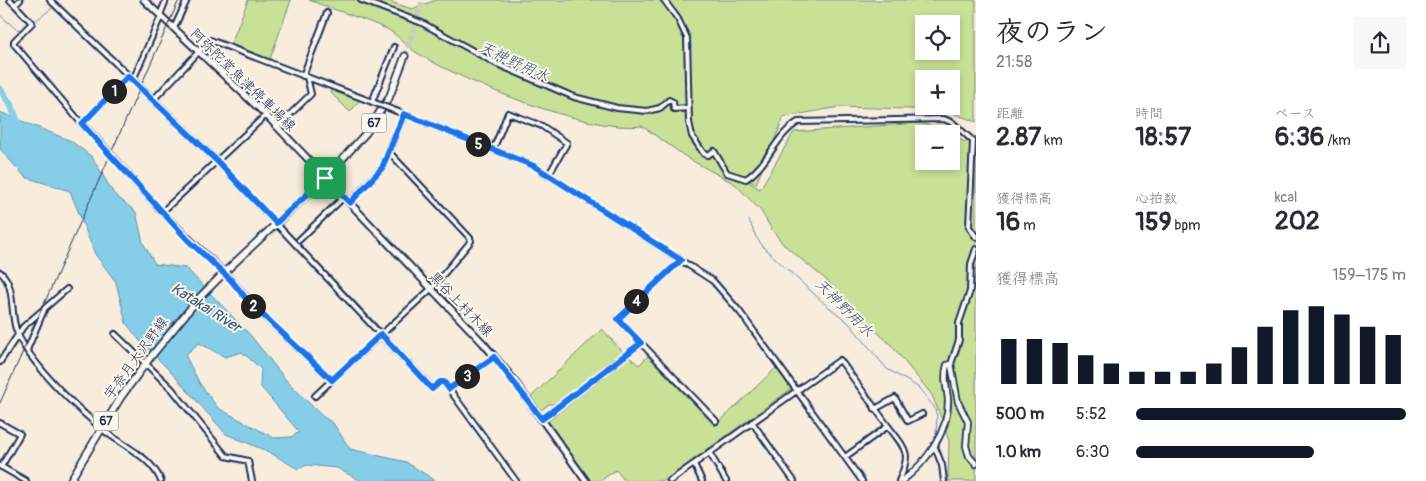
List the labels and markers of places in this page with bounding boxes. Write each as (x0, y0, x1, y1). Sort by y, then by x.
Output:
pin: 1 (102, 78, 126, 104)
pin: 5 (466, 132, 490, 156)
pin (304, 157, 346, 199)
pin: 4 (624, 288, 648, 314)
pin: 2 (240, 294, 266, 318)
pin: 3 (454, 364, 480, 388)

